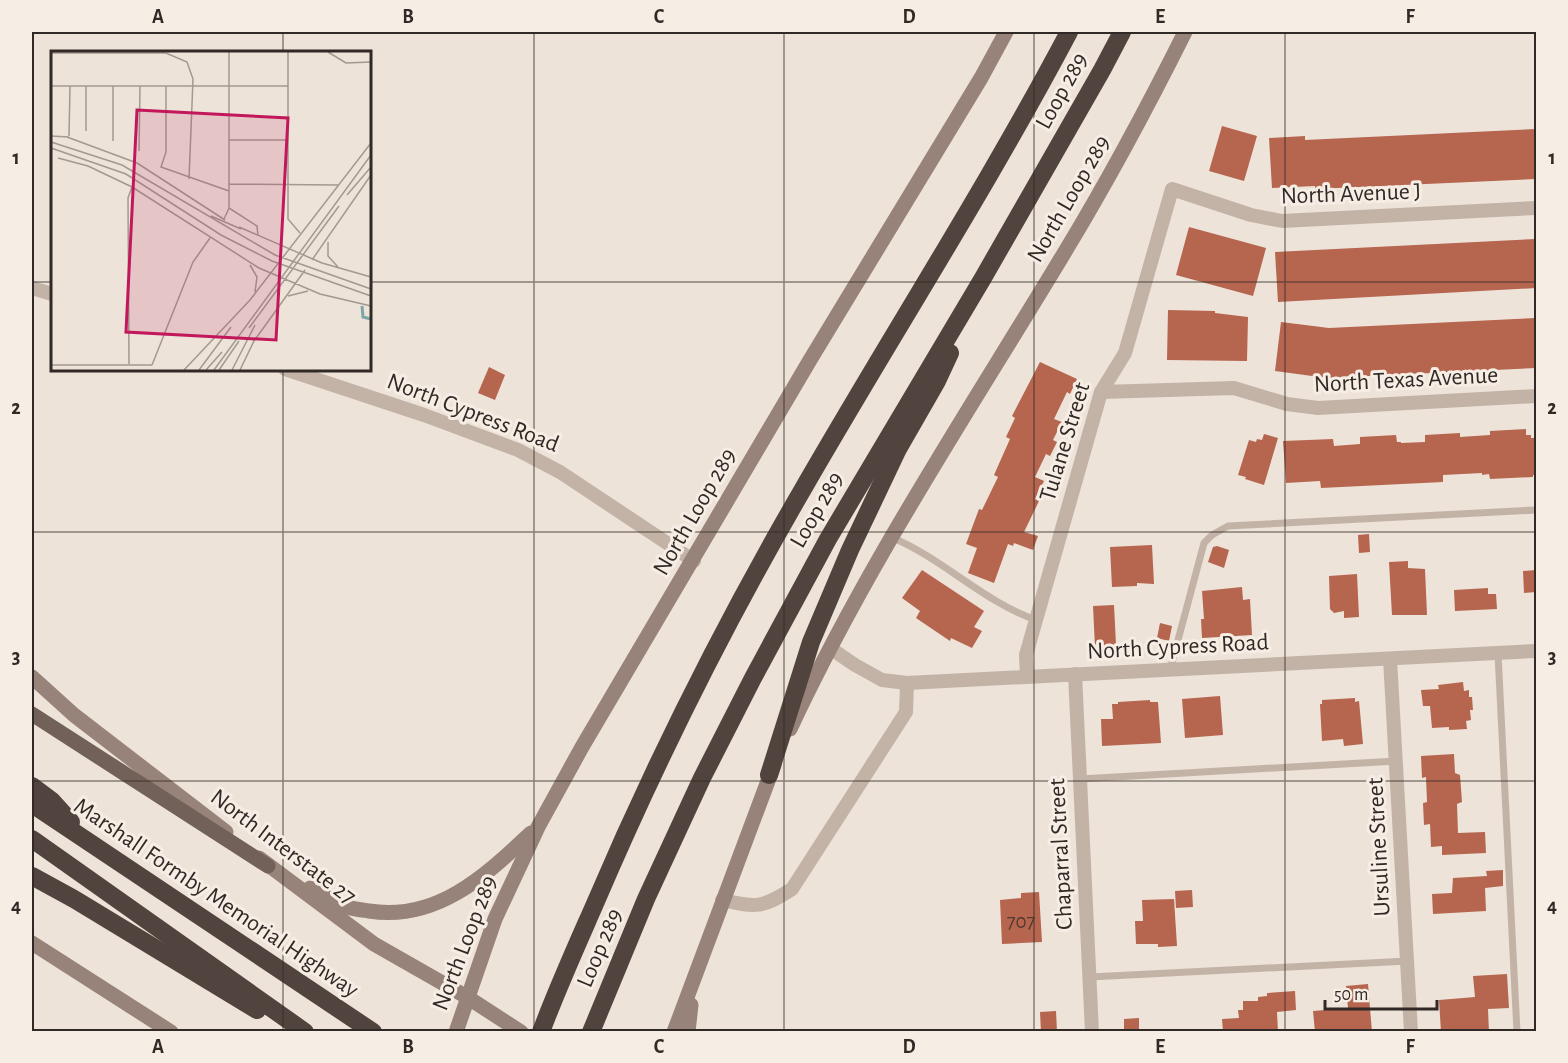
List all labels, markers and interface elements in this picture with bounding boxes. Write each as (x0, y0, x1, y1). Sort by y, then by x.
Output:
text: A (152, 7, 164, 27)
text: B (402, 7, 414, 27)
text: C (654, 7, 665, 27)
text: D (902, 7, 916, 27)
text: E (1155, 7, 1165, 27)
text: F (1405, 7, 1415, 27)
street label: Loop 289 (1031, 49, 1093, 133)
inset map (51, 51, 370, 370)
street label: North Loop 289 (1023, 131, 1115, 267)
text: 1 (12, 148, 20, 168)
text: 1 (1548, 148, 1556, 168)
street label: North Avenue J (1280, 180, 1422, 208)
street label: North Texas Avenue (1313, 363, 1499, 397)
street label: North Cypress Road (384, 369, 562, 457)
street label: Tulane Street (1036, 379, 1095, 504)
text: 2 (11, 398, 21, 418)
text: 2 (1547, 398, 1557, 418)
street label: North Loop 289 (649, 444, 741, 580)
street label: Loop 289 (786, 468, 848, 552)
street label: North Cypress Road (1086, 630, 1270, 664)
text: 3 (12, 647, 20, 667)
text: 3 (1548, 647, 1556, 667)
street label: Chaparral Street (1045, 777, 1077, 930)
street label: Ursuline Street (1363, 777, 1395, 917)
street label: North Interstate 27 (206, 785, 360, 909)
street label: Marshall Formby Memorial Highway (69, 794, 363, 1002)
street label: North Loop 289 (428, 872, 502, 1014)
text: 4 (11, 896, 21, 916)
text: 4 (1547, 896, 1557, 916)
street label: Loop 289 (573, 905, 627, 991)
house number: 707 (1007, 911, 1036, 932)
scale bar (1325, 973, 1438, 1011)
text: 50 m (1334, 986, 1368, 1004)
text: A (152, 1037, 164, 1057)
text: B (402, 1037, 414, 1057)
text: C (654, 1037, 665, 1057)
text: D (902, 1037, 916, 1057)
text: E (1155, 1037, 1165, 1057)
text: F (1405, 1037, 1415, 1057)

